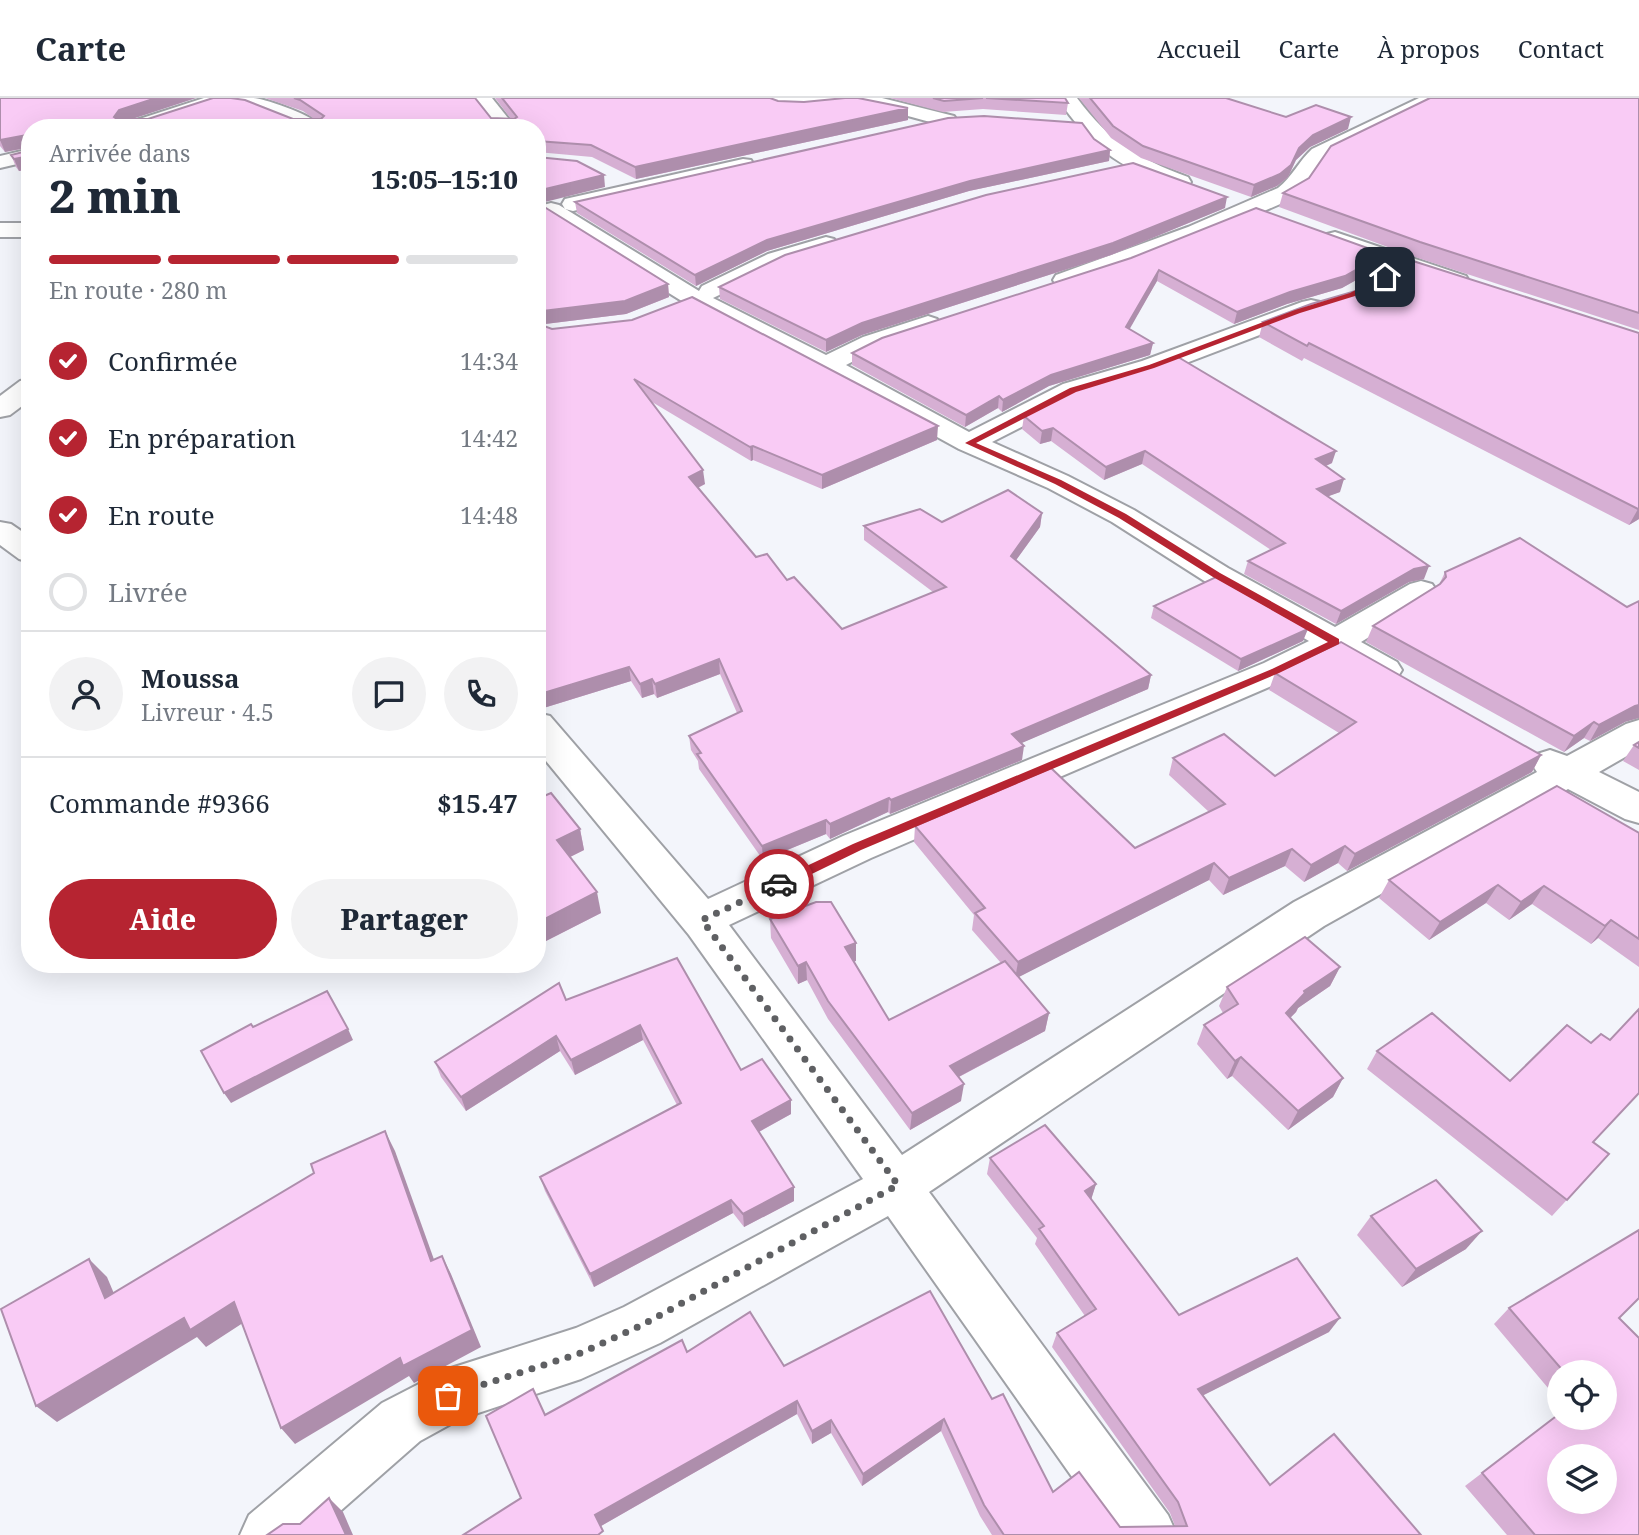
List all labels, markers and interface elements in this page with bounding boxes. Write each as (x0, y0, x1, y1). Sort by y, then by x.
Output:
text: Carte (35, 26, 126, 71)
text: Accueil (1157, 32, 1240, 65)
text: Carte (1278, 32, 1339, 65)
text: À propos (1377, 32, 1480, 65)
text: Contact (1518, 32, 1604, 65)
text: Arrivée dans (49, 137, 190, 169)
text: 15:05–15:10 (371, 161, 518, 197)
text: 2 min (49, 164, 181, 226)
pin (1355, 247, 1415, 307)
icon: home (1366, 258, 1404, 296)
text: En route · 280 m (49, 274, 227, 306)
icon: check (49, 342, 87, 380)
text: Confirmée (108, 343, 238, 379)
text: 14:34 (460, 345, 518, 377)
icon: check (49, 419, 87, 457)
text: En préparation (108, 420, 296, 456)
text: 14:42 (460, 422, 518, 454)
icon: check (49, 496, 87, 534)
text: En route (108, 497, 215, 533)
text: 14:48 (460, 499, 518, 531)
text: Livrée (108, 574, 188, 610)
button: person (49, 657, 123, 731)
button: chat (352, 657, 426, 731)
button: phone (444, 657, 518, 731)
text: Moussa (141, 660, 240, 696)
text: Livreur · 4.5 (141, 696, 274, 728)
text: Commande #9366 (49, 785, 270, 821)
text: $15.47 (437, 785, 518, 821)
courier (744, 849, 814, 919)
icon: car (760, 865, 798, 903)
button: Aide (49, 879, 277, 959)
button: Partager (291, 879, 518, 959)
map controls (1547, 1360, 1617, 1514)
button: locate (1547, 1360, 1617, 1430)
pin (418, 1366, 478, 1426)
icon: bag (429, 1377, 467, 1415)
button: layers (1547, 1444, 1617, 1514)

